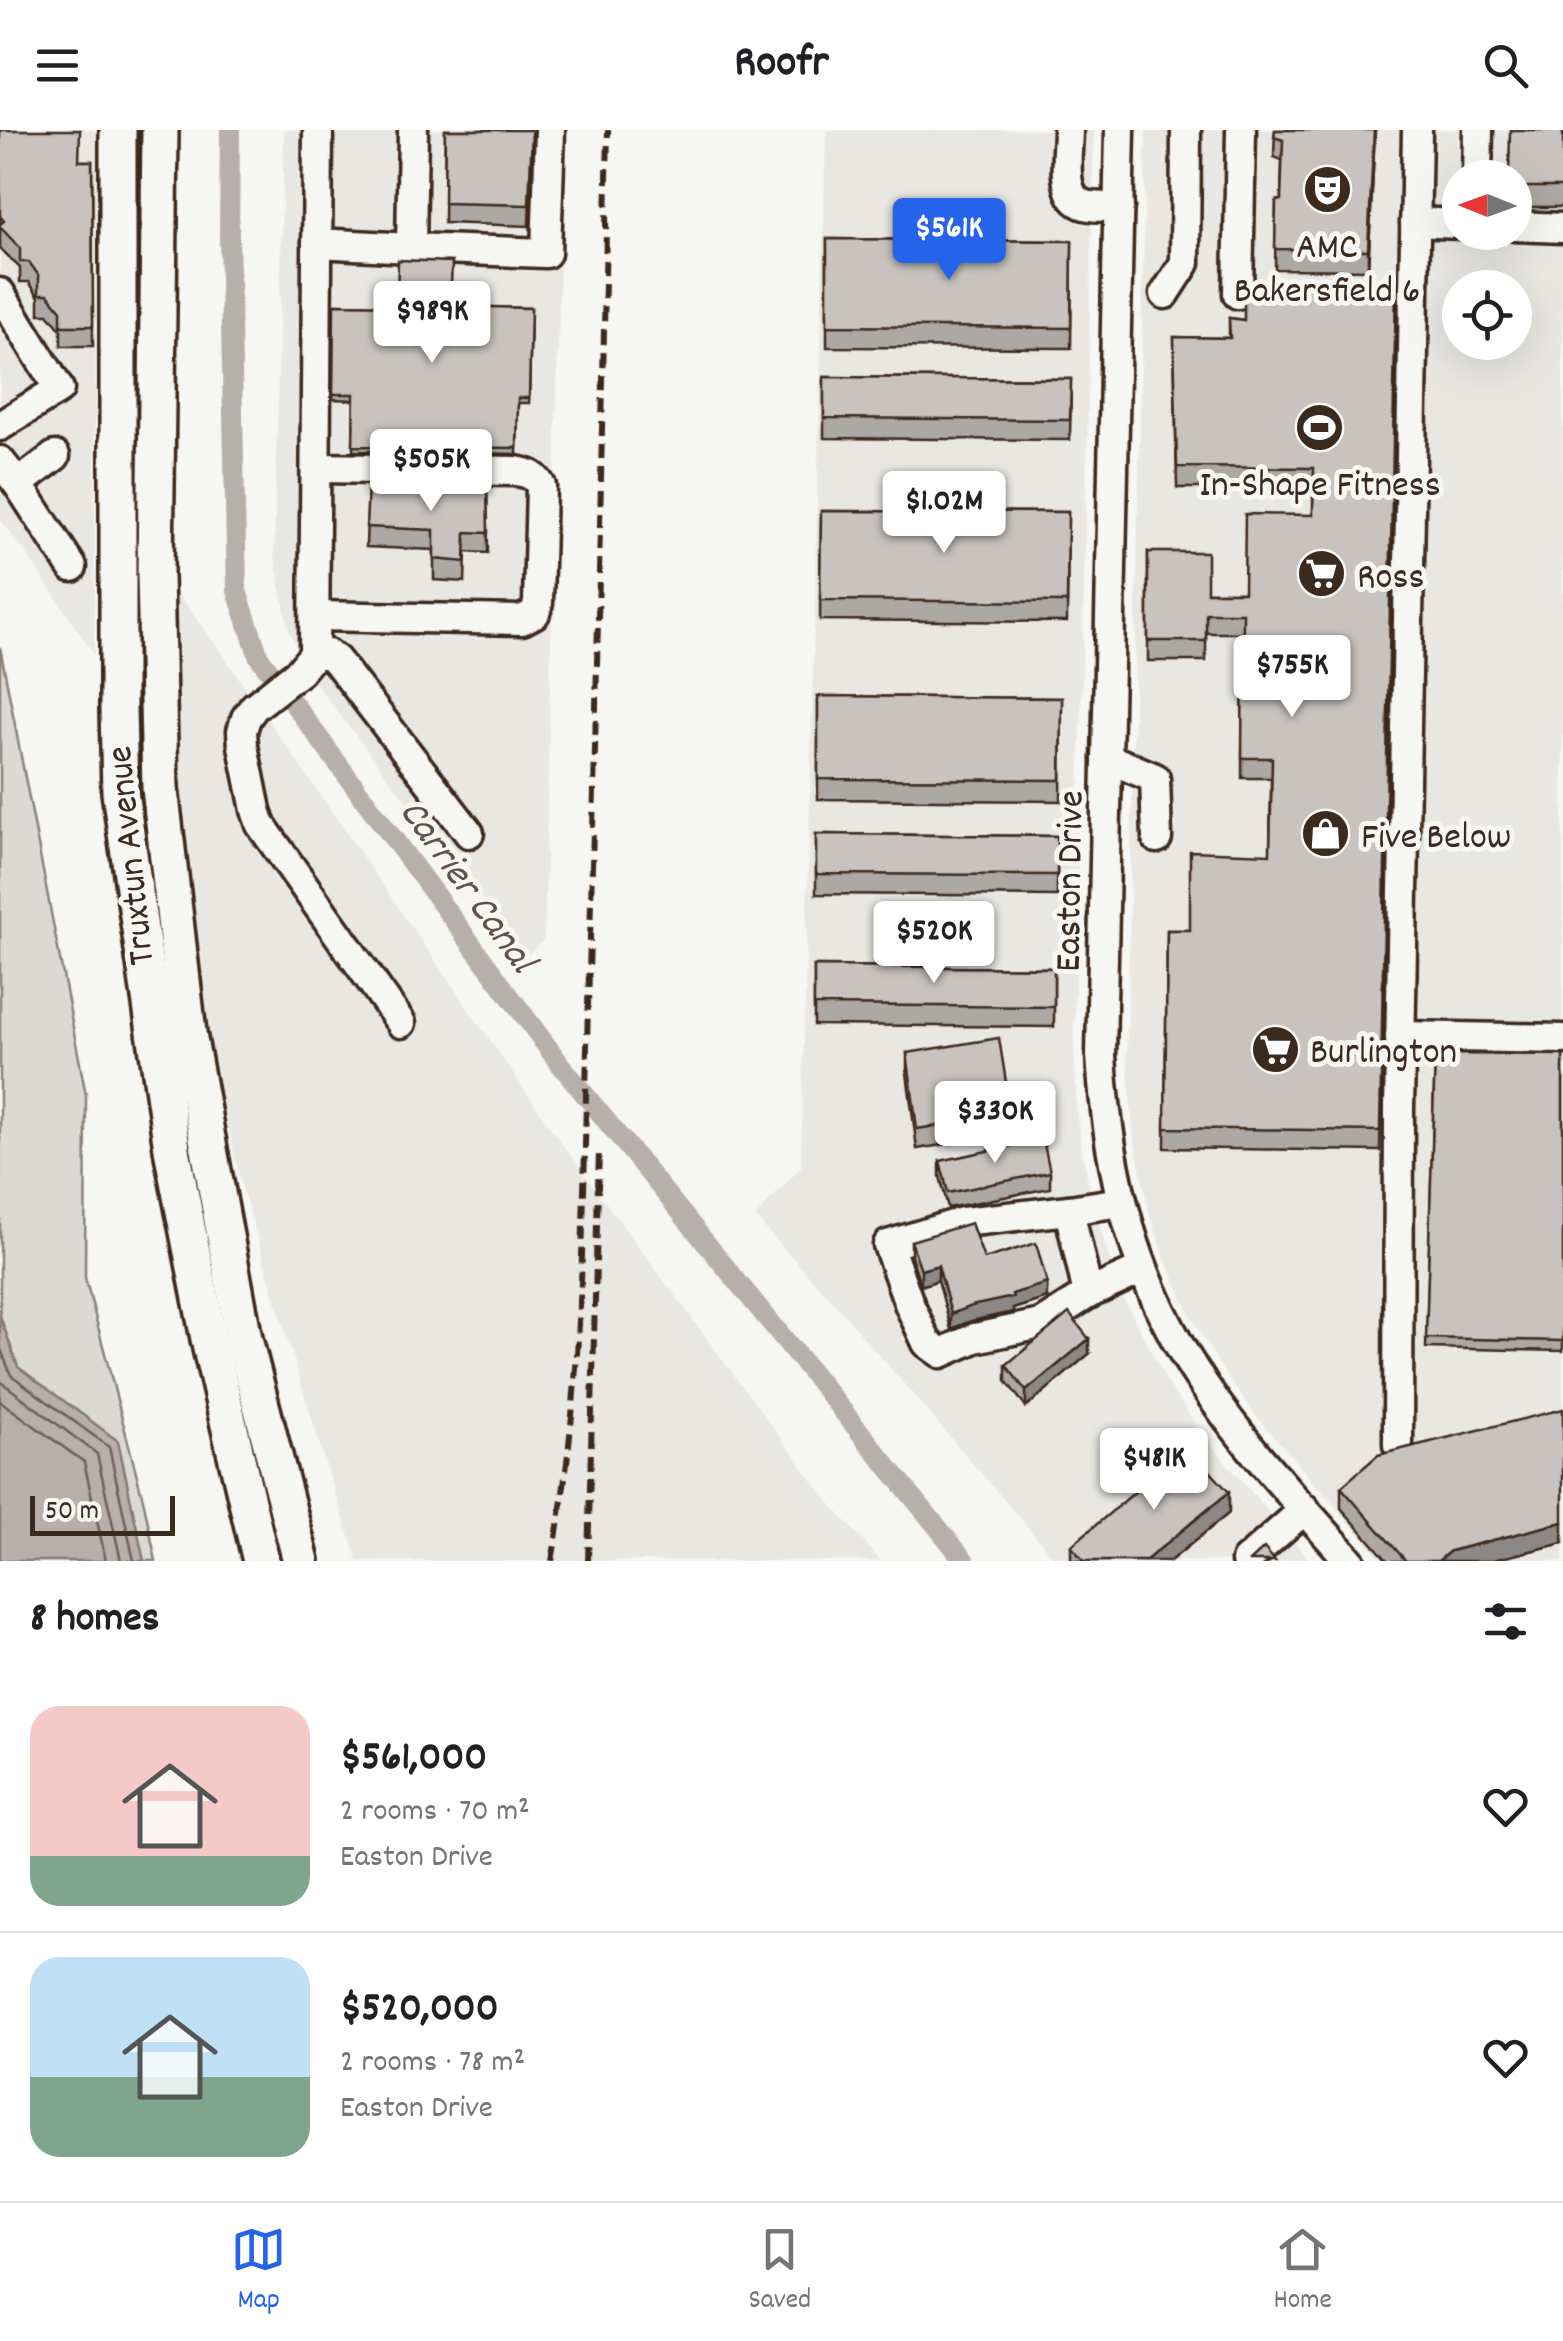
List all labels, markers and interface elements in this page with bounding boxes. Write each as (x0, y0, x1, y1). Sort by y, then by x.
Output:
text: Roofr (734, 33, 829, 97)
icon: menu (30, 38, 85, 93)
icon: search (1478, 38, 1533, 93)
north arrow (1442, 160, 1532, 250)
map controls (1442, 160, 1532, 360)
theatre icon: AMC Bakersfield 6 (1301, 164, 1353, 216)
pin: $561K (879, 198, 1019, 283)
text: $561K (915, 207, 983, 253)
place label: AMC Bakersfield 6 (1234, 222, 1420, 321)
button: locate (1442, 270, 1532, 360)
pin: $989K (362, 281, 502, 366)
text: $989K (395, 290, 469, 336)
sports icon: In-Shape Fitness (1294, 402, 1346, 454)
pin: $505K (361, 429, 501, 514)
text: $505K (392, 438, 470, 484)
place label: In-Shape Fitness (1199, 460, 1441, 515)
pin: $1.02M (863, 471, 1025, 556)
text: $1.02M (905, 480, 983, 526)
supermarket icon: Ross (1296, 548, 1348, 600)
place label: Ross (1357, 552, 1424, 607)
pin: $755K (1222, 635, 1362, 720)
text: $755K (1256, 644, 1328, 690)
street label: Truxtun Avenue (95, 743, 172, 968)
water label: Carrier Canal (382, 789, 549, 989)
street label: Easton Drive (1043, 790, 1102, 972)
shop icon: Five Below (1300, 808, 1352, 860)
place label: Five Below (1361, 812, 1511, 867)
pin: $520K (864, 901, 1004, 986)
text: $520K (895, 910, 973, 956)
supermarket icon: Burlington (1249, 1023, 1301, 1075)
place label: Burlington (1310, 1027, 1457, 1082)
pin: $330K (925, 1081, 1065, 1166)
text: $330K (957, 1090, 1033, 1136)
pin: $481K (1084, 1428, 1224, 1513)
text: $481K (1122, 1437, 1186, 1483)
scale bar (30, 1491, 175, 1536)
text: 50 m (45, 1493, 99, 1533)
text: 8 homes (30, 1591, 159, 1651)
icon: filters (1478, 1594, 1533, 1649)
text: $561,000 (340, 1730, 487, 1790)
icon: home (110, 1746, 230, 1866)
icon: heart (1478, 1779, 1533, 1834)
text: 2 rooms · 70 m² (340, 1790, 530, 1836)
text: Easton Drive (340, 1836, 493, 1882)
text: $520,000 (340, 1981, 499, 2041)
icon: home (110, 1997, 230, 2117)
icon: heart (1478, 2030, 1533, 2085)
text: 2 rooms · 78 m² (340, 2041, 525, 2087)
text: Easton Drive (340, 2087, 493, 2133)
tab: Map (231, 2222, 286, 2322)
tab: Saved (749, 2222, 811, 2322)
tab: Home (1273, 2222, 1332, 2322)

